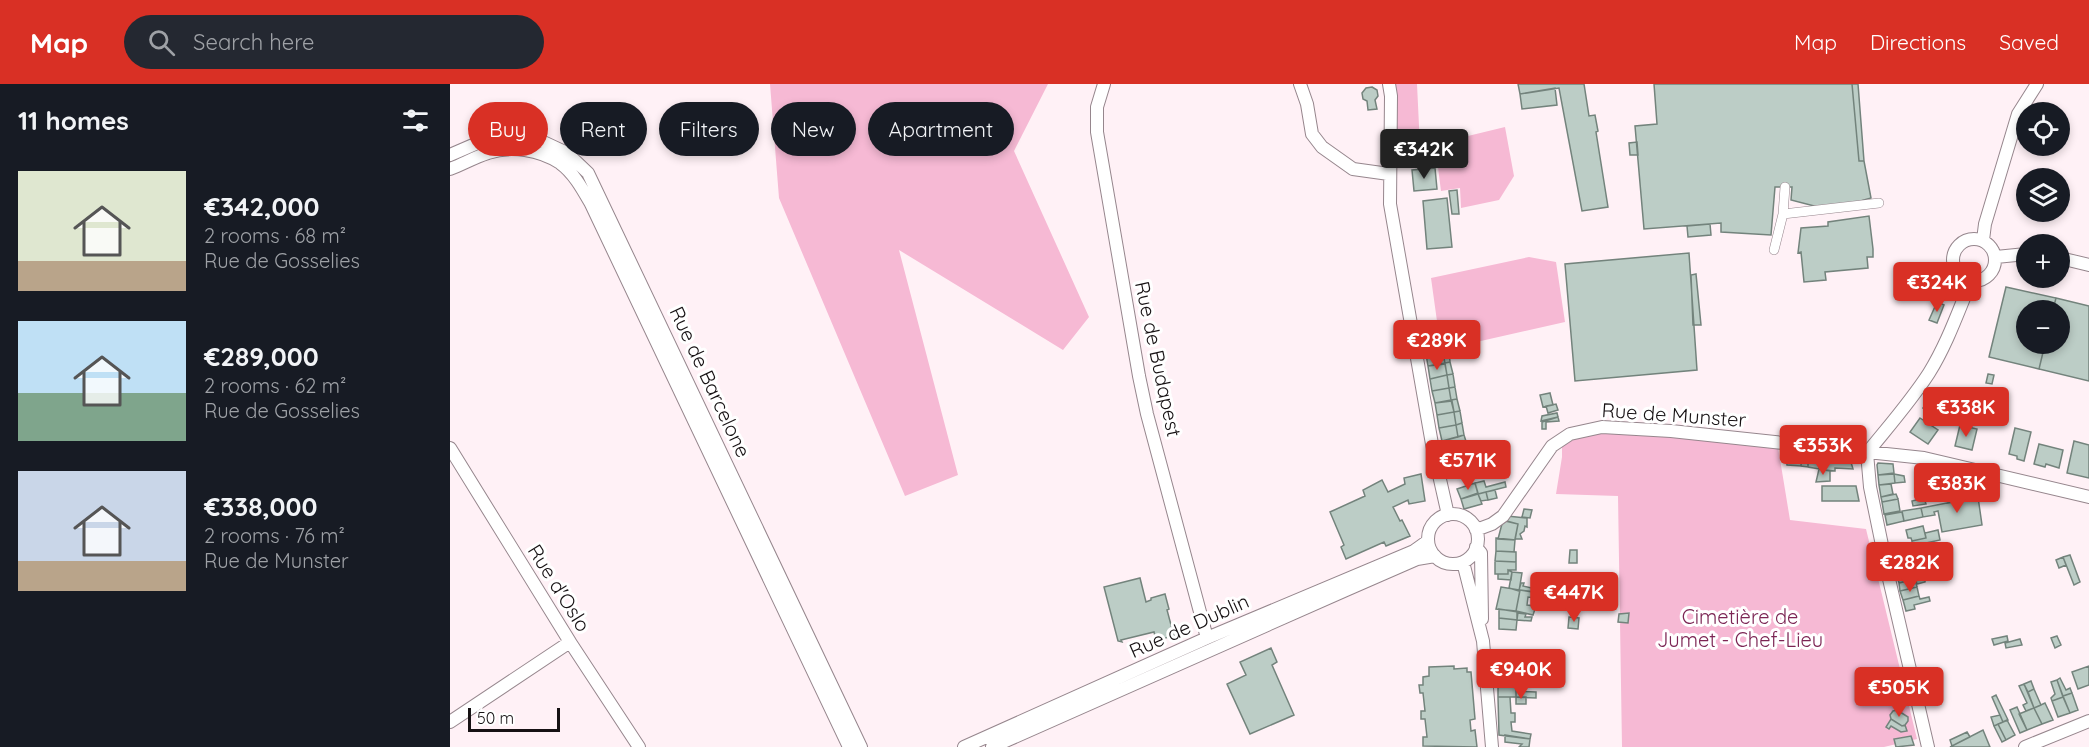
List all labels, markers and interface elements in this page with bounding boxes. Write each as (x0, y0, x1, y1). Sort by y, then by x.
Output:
search box (124, 15, 544, 69)
text: Map (30, 25, 88, 60)
icon: search (145, 26, 178, 59)
text: Search here (193, 28, 315, 56)
text: Map (1794, 29, 1837, 55)
text: Directions (1870, 29, 1966, 55)
text: Saved (1999, 29, 2059, 55)
chip: Buy (468, 102, 548, 156)
chip: Rent (560, 102, 647, 156)
chip: Filters (659, 102, 759, 156)
chip: New (771, 102, 856, 156)
chip: Apartment (868, 102, 1014, 156)
map controls (2016, 102, 2070, 354)
button: locate (2016, 102, 2070, 156)
text: 11 homes (18, 104, 129, 137)
icon: filters (399, 104, 432, 137)
pin: €342K (1382, 129, 1466, 180)
text: €342K (1394, 136, 1454, 161)
button: layers (2016, 168, 2070, 222)
text: €342,000 (204, 190, 319, 223)
icon: home (66, 195, 138, 267)
text: 2 rooms · 68 m² (204, 223, 346, 248)
button: + (2016, 234, 2070, 288)
text: Rue de Gosselies (204, 248, 360, 273)
pin: €324K (1895, 262, 1979, 313)
text: €324K (1907, 269, 1967, 294)
street label: Rue de Budapest (1130, 279, 1187, 439)
button: − (2016, 300, 2070, 354)
street label: Rue de Barcelone (665, 302, 756, 461)
pin: €289K (1395, 320, 1479, 371)
text: €289K (1407, 327, 1467, 352)
text: €289,000 (204, 340, 319, 373)
icon: home (66, 345, 138, 417)
text: 2 rooms · 62 m² (204, 373, 346, 398)
pin: €338K (1924, 387, 2008, 438)
text: €338K (1937, 394, 1995, 419)
street label: Rue de Munster (1601, 397, 1747, 432)
text: Rue de Gosselies (204, 398, 360, 423)
pin: €353K (1781, 425, 1865, 476)
text: €353K (1794, 432, 1852, 457)
pin: €571K (1426, 440, 1510, 491)
text: €571K (1440, 447, 1496, 472)
pin: €383K (1915, 463, 1999, 514)
text: €383K (1928, 470, 1986, 495)
text: €338,000 (204, 490, 318, 523)
icon: home (66, 495, 138, 567)
text: 2 rooms · 76 m² (204, 523, 345, 548)
street label: Rue d'Oslo (523, 539, 596, 636)
pin: €282K (1868, 542, 1952, 593)
text: Rue de Munster (204, 548, 349, 573)
text: €282K (1880, 549, 1940, 574)
pin: €447K (1532, 572, 1616, 623)
text: €447K (1544, 579, 1604, 604)
street label: Rue de Dublin (1125, 588, 1253, 663)
park label: Cimetière de Jumet - Chef-Lieu (1657, 604, 1823, 652)
pin: €940K (1479, 649, 1563, 700)
text: €940K (1490, 656, 1552, 681)
pin: €505K (1857, 667, 1941, 718)
text: €505K (1869, 674, 1929, 699)
scale bar (468, 705, 560, 732)
text: 50 m (477, 708, 514, 728)

